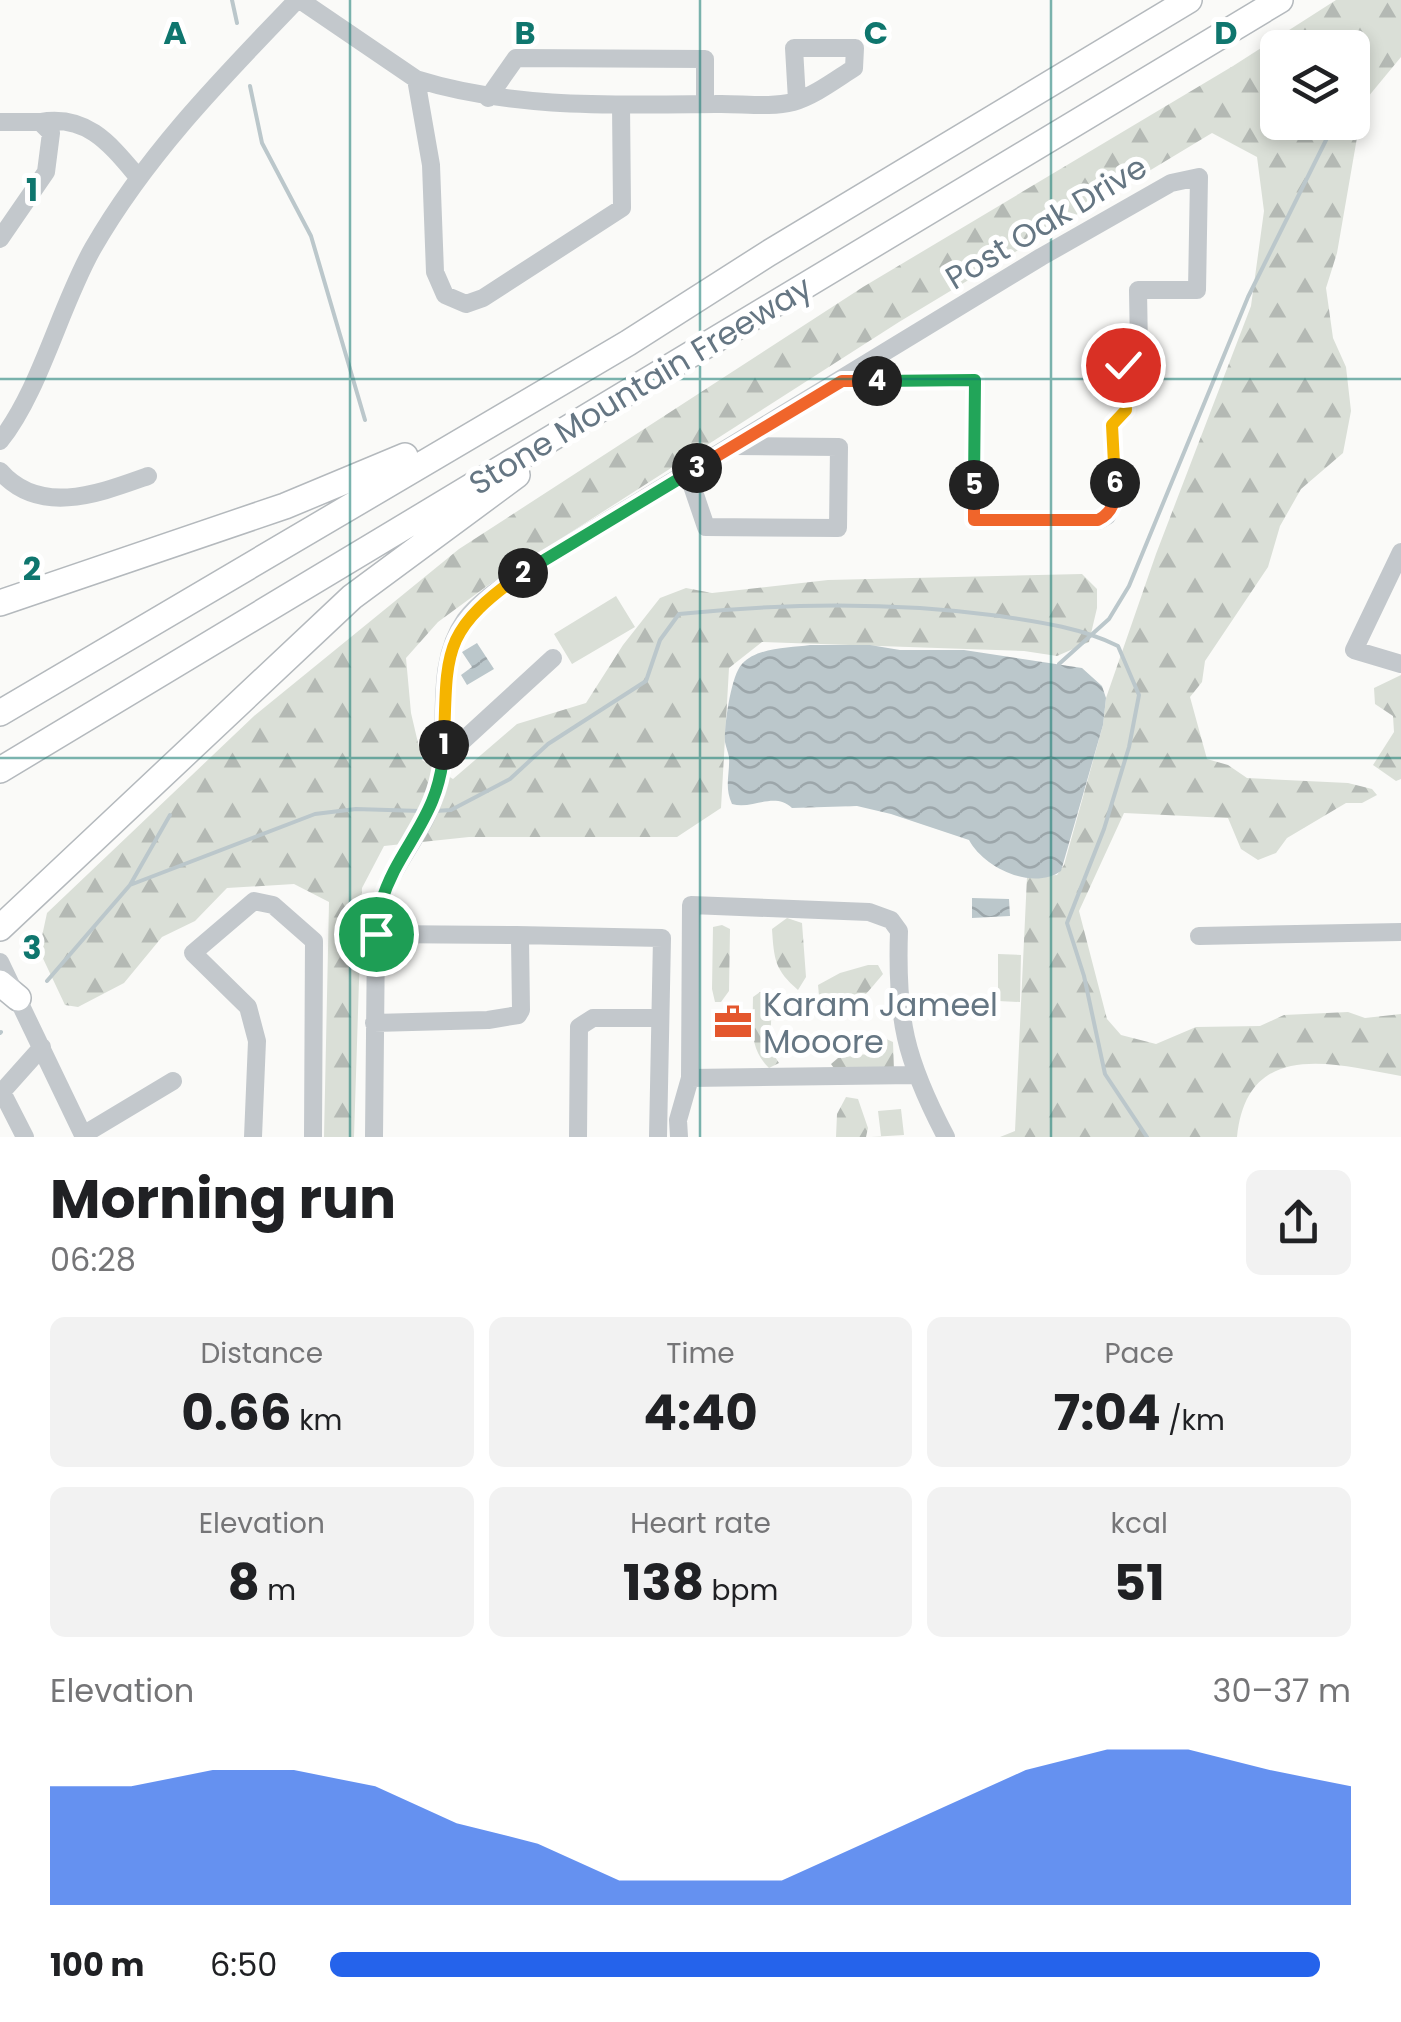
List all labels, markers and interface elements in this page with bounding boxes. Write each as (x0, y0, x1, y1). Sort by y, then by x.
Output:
text: A (163, 10, 187, 55)
text: B (514, 10, 536, 55)
text: C (864, 10, 888, 55)
text: D (1214, 10, 1238, 55)
map controls (1260, 30, 1370, 140)
button: layers (1260, 30, 1370, 140)
street label: Post Oak Drive (937, 144, 1155, 300)
text: 1 (26, 167, 38, 212)
street label: Stone Mountain Freeway (460, 265, 820, 505)
pin (1081, 323, 1166, 408)
icon: check (1096, 338, 1151, 393)
pin: 4 (852, 356, 902, 406)
text: 4 (868, 361, 886, 400)
pin: 3 (672, 443, 722, 493)
text: 3 (689, 448, 705, 487)
pin: 6 (1090, 458, 1140, 508)
pin: 5 (949, 460, 999, 510)
text: 6 (1106, 463, 1124, 502)
text: 5 (965, 465, 983, 504)
text: 2 (23, 546, 41, 591)
pin: 2 (498, 548, 548, 598)
text: 2 (515, 553, 531, 592)
pin: 1 (419, 720, 469, 770)
text: 1 (439, 725, 449, 764)
pin (334, 892, 419, 977)
icon: arrive (349, 907, 404, 962)
text: 3 (22, 925, 42, 970)
place label: Karam Jameel Mooore (763, 982, 998, 1064)
office icon: Karam Jameel Mooore (712, 1001, 754, 1043)
text: Morning run (50, 1160, 396, 1237)
button: share (1246, 1170, 1351, 1275)
text: 06:28 (50, 1237, 136, 1282)
text: Distance (200, 1334, 323, 1373)
text: Time (666, 1334, 735, 1373)
text: Pace (1104, 1334, 1174, 1373)
text: 0.66 (181, 1377, 292, 1448)
text: 4:40 (643, 1377, 758, 1448)
text: 7:04 (1053, 1377, 1161, 1448)
text: km (292, 1401, 342, 1440)
text: /km (1161, 1401, 1225, 1440)
text: Elevation (199, 1504, 325, 1543)
text: Heart rate (630, 1504, 771, 1543)
text: kcal (1111, 1504, 1168, 1543)
text: 8 (227, 1547, 260, 1618)
text: 138 (623, 1547, 704, 1618)
text: 51 (1114, 1547, 1165, 1618)
text: m (260, 1571, 296, 1610)
text: bpm (704, 1571, 778, 1610)
text: Elevation (50, 1668, 194, 1713)
text: 30–37 m (1213, 1668, 1351, 1713)
text: 100 m (50, 1942, 144, 1987)
text: 6:50 (210, 1942, 277, 1987)

